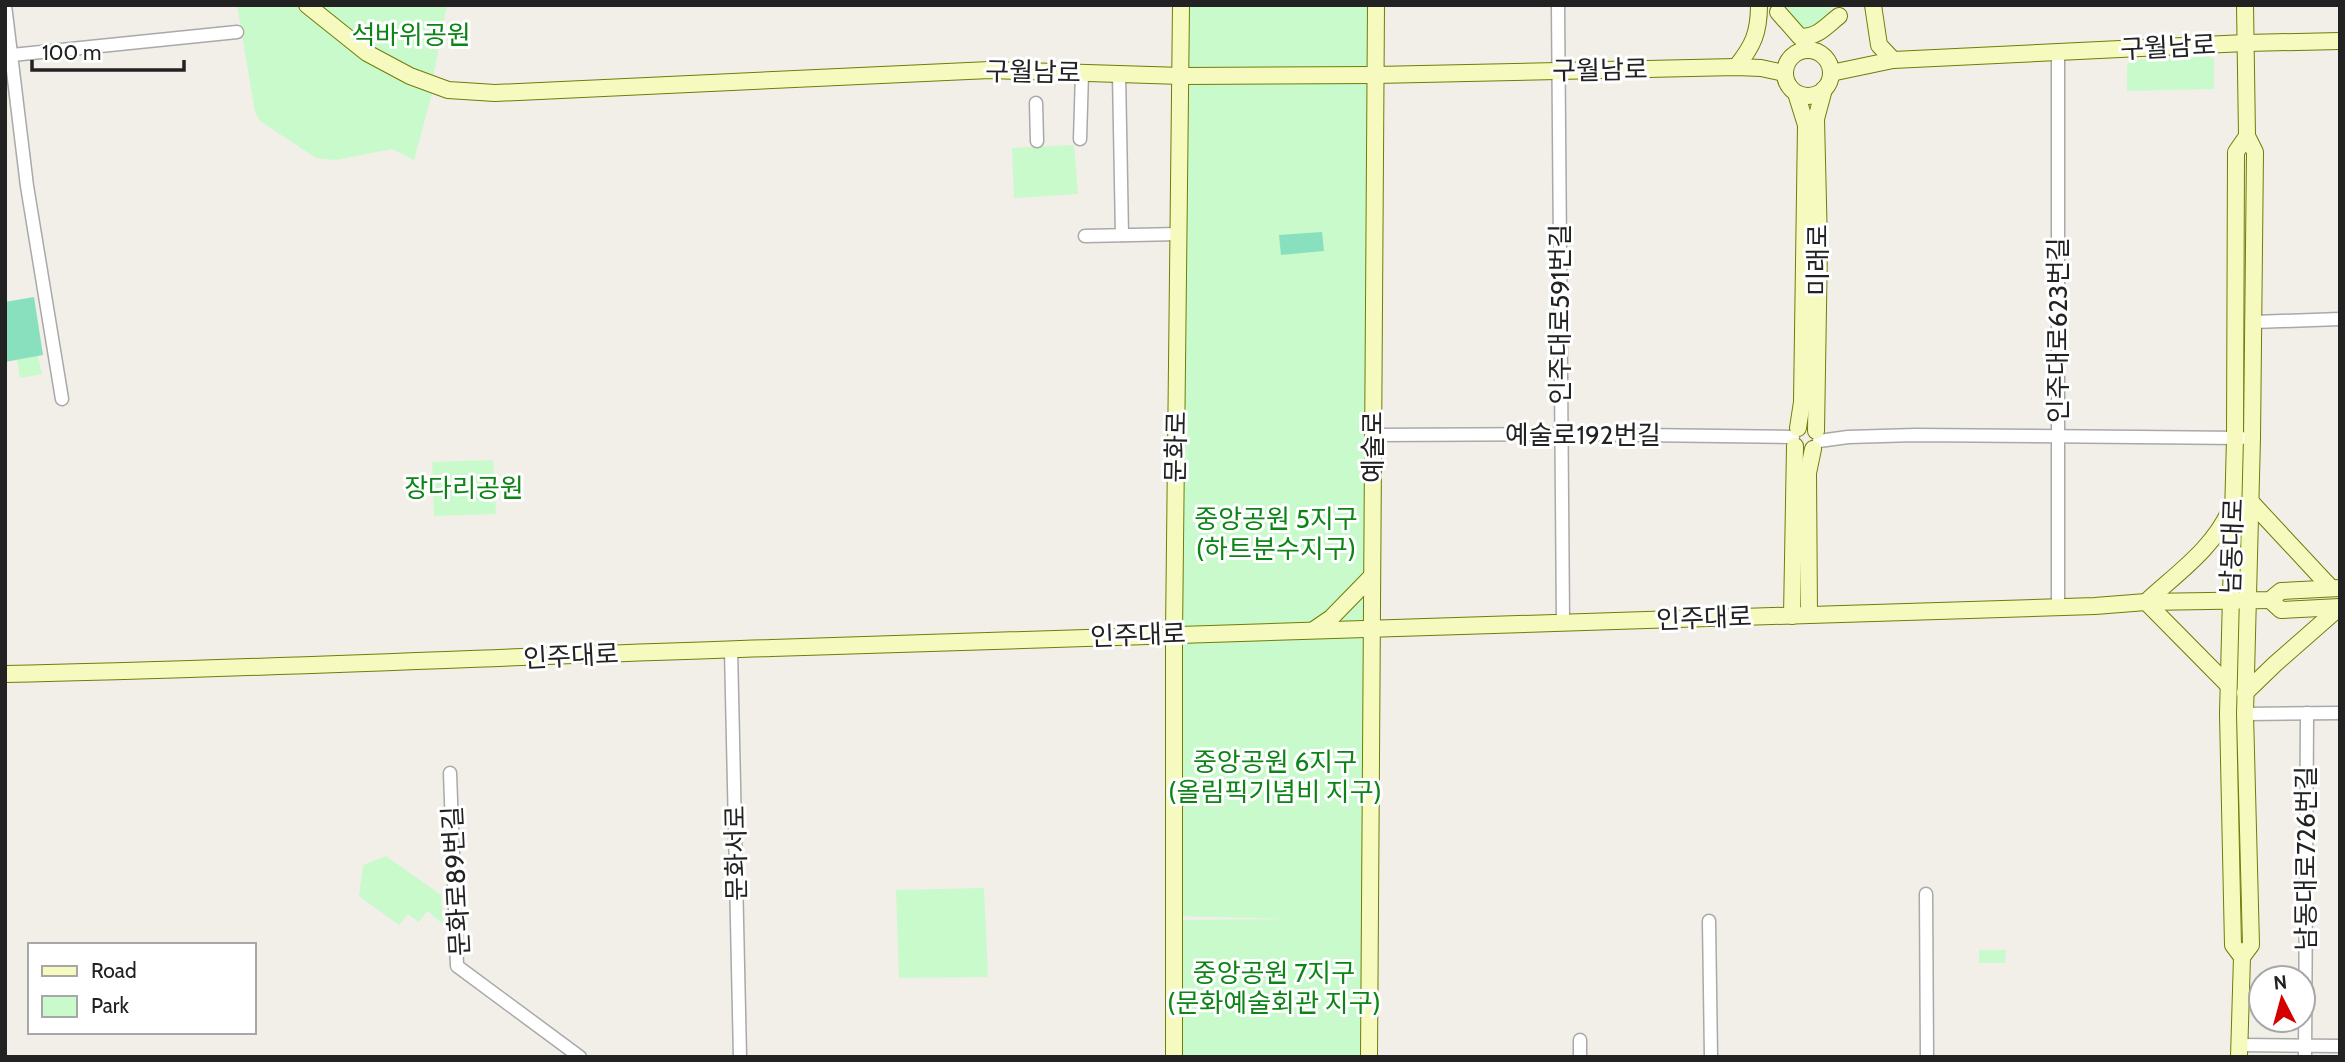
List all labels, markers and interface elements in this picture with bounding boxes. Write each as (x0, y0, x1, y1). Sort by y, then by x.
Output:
park label: 석바위공원 (351, 19, 471, 51)
scale bar (32, 28, 184, 72)
street label: 구월남로 (2119, 29, 2217, 65)
text: 100 m (42, 40, 101, 65)
street label: 구월남로 (1552, 53, 1648, 87)
street label: 구월남로 (985, 55, 1081, 89)
street label: 인주대로591번길 (1544, 224, 1576, 404)
street label: 미래로 (1802, 224, 1834, 296)
street label: 인주대로623번길 (2042, 237, 2074, 423)
street label: 문화로 (1159, 411, 1193, 483)
street label: 예술로 (1357, 411, 1389, 483)
street label: 예술로192번길 (1505, 419, 1661, 451)
park label: 장다리공원 (404, 472, 524, 504)
street label: 남동대로 (2214, 498, 2250, 594)
park label: 중앙공원 5지구 (하트분수지구) (1194, 503, 1358, 565)
street label: 인주대로 (1656, 600, 1752, 636)
street label: 인주대로 (1090, 617, 1186, 653)
street label: 인주대로 (522, 638, 620, 674)
park label: 중앙공원 6지구 (올림픽기념비 지구) (1168, 746, 1382, 808)
street label: 남동대로726번길 (2290, 766, 2322, 951)
street label: 문화로89번길 (436, 805, 476, 957)
street label: 문화서로 (719, 805, 753, 901)
legend (28, 943, 256, 1034)
park label: 중앙공원 7지구 (문화예술회관 지구) (1167, 957, 1381, 1019)
text: Road (91, 958, 137, 983)
north arrow (2247, 964, 2317, 1034)
text: N (2272, 970, 2288, 995)
text: Park (91, 993, 129, 1018)

